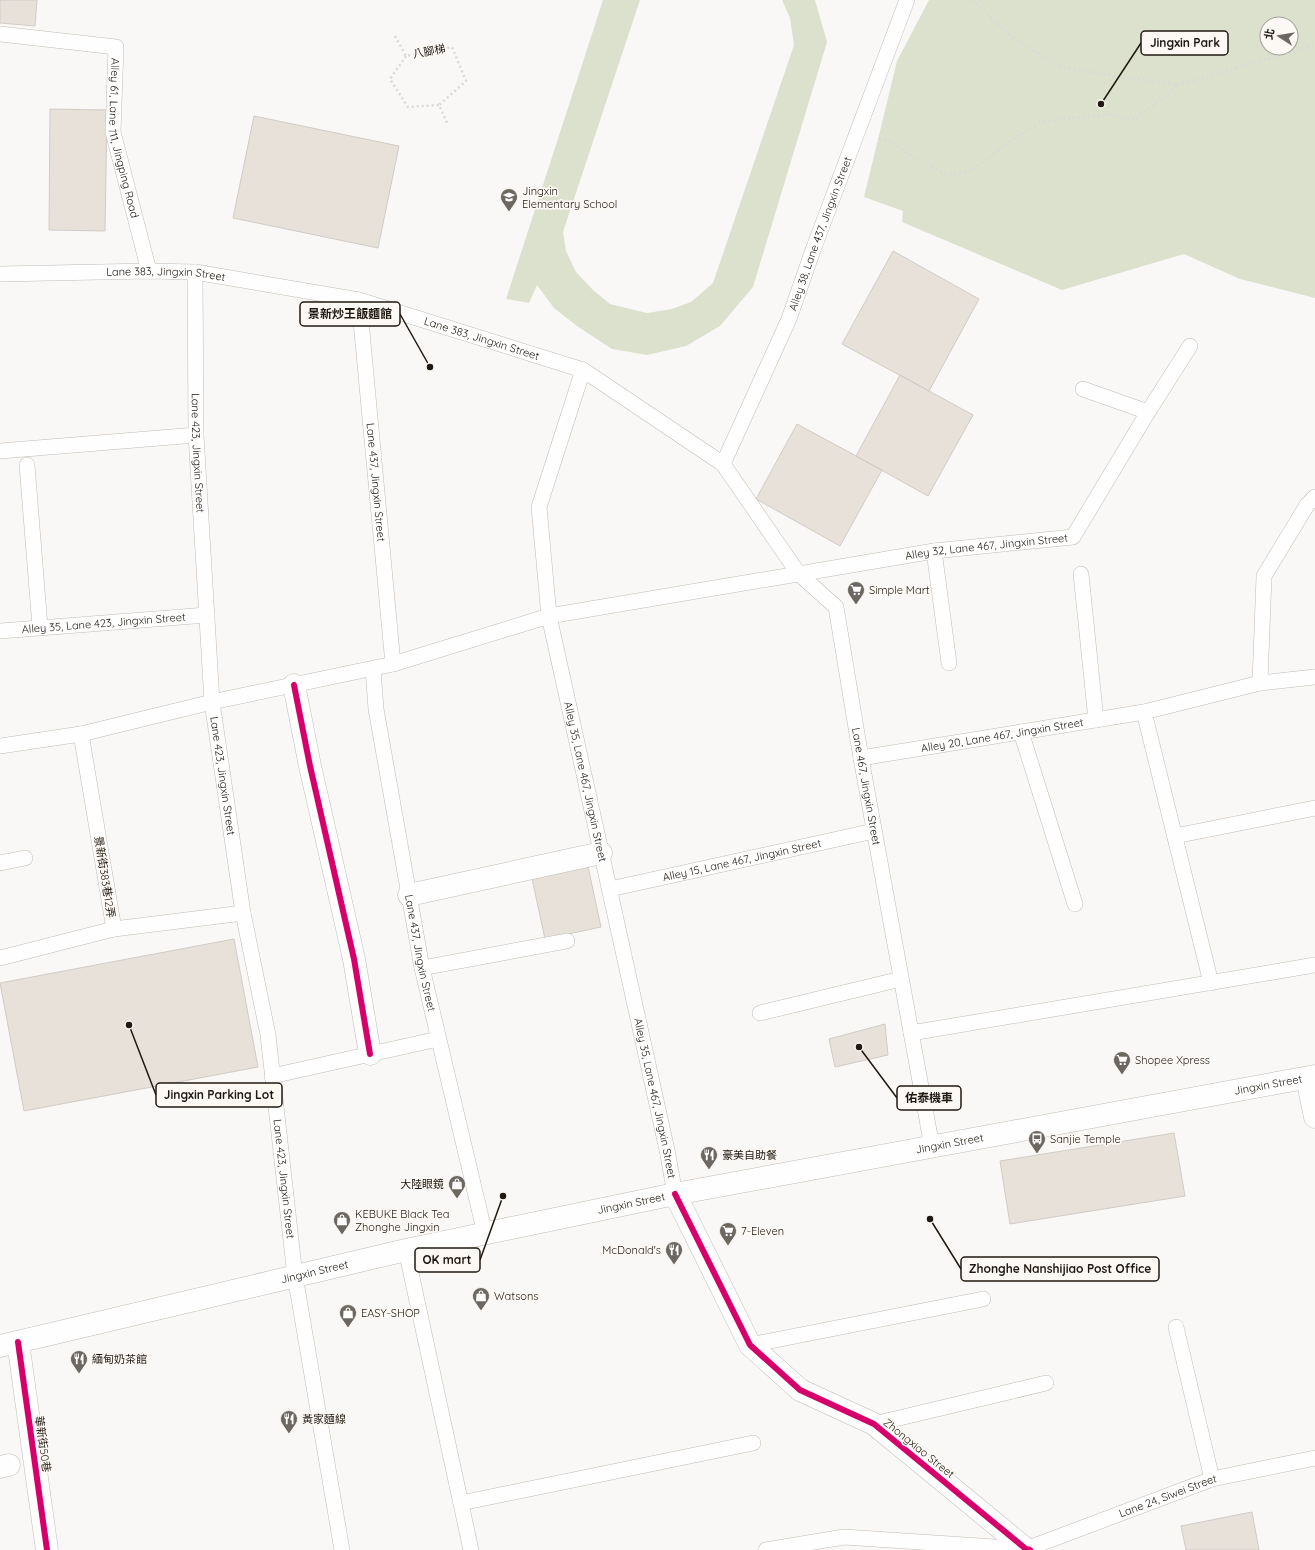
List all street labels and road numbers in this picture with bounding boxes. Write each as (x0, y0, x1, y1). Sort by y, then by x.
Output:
street label: 八腳梯 (411, 41, 447, 61)
street label: Alley 61, Lane 111, Jingping Road (106, 58, 142, 219)
street label: Alley 38, Lane 437, Jingxin Street (785, 154, 855, 313)
street label: Lane 383, Jingxin Street (106, 264, 227, 284)
street label: Lane 383, Jingxin Street (422, 314, 541, 363)
street label: Lane 423, Jingxin Street (189, 393, 208, 514)
street label: Lane 437, Jingxin Street (364, 422, 389, 542)
street label: Alley 32, Lane 467, Jingxin Street (904, 531, 1069, 563)
street label: Alley 35, Lane 423, Jingxin Street (21, 610, 186, 636)
street label: Alley 35, Lane 467, Jingxin Street (561, 700, 610, 863)
street label: Lane 423, Jingxin Street (207, 715, 239, 836)
street label: Alley 20, Lane 467, Jingxin Street (920, 715, 1085, 755)
street label: Lane 467, Jingxin Street (849, 727, 884, 847)
street label: 景新街383巷12弄 (92, 835, 118, 919)
street label: Alley 15, Lane 467, Jingxin Street (661, 836, 823, 884)
street label: Lane 437, Jingxin Street (402, 893, 439, 1013)
street label: Alley 35, Lane 467, Jingxin Street (631, 1017, 679, 1180)
street label: Jingxin Street (1233, 1071, 1304, 1098)
street label: Lane 423, Jingxin Street (270, 1118, 298, 1239)
street label: Jingxin Street (914, 1130, 985, 1157)
street label: Jingxin Street (596, 1189, 666, 1217)
street label: Jingxin Street (279, 1257, 350, 1286)
street label: 華新街50巷 (32, 1415, 54, 1473)
street label: Zhongxiao Street (881, 1415, 958, 1481)
street label: Lane 24, Siwei Street (1117, 1471, 1218, 1520)

